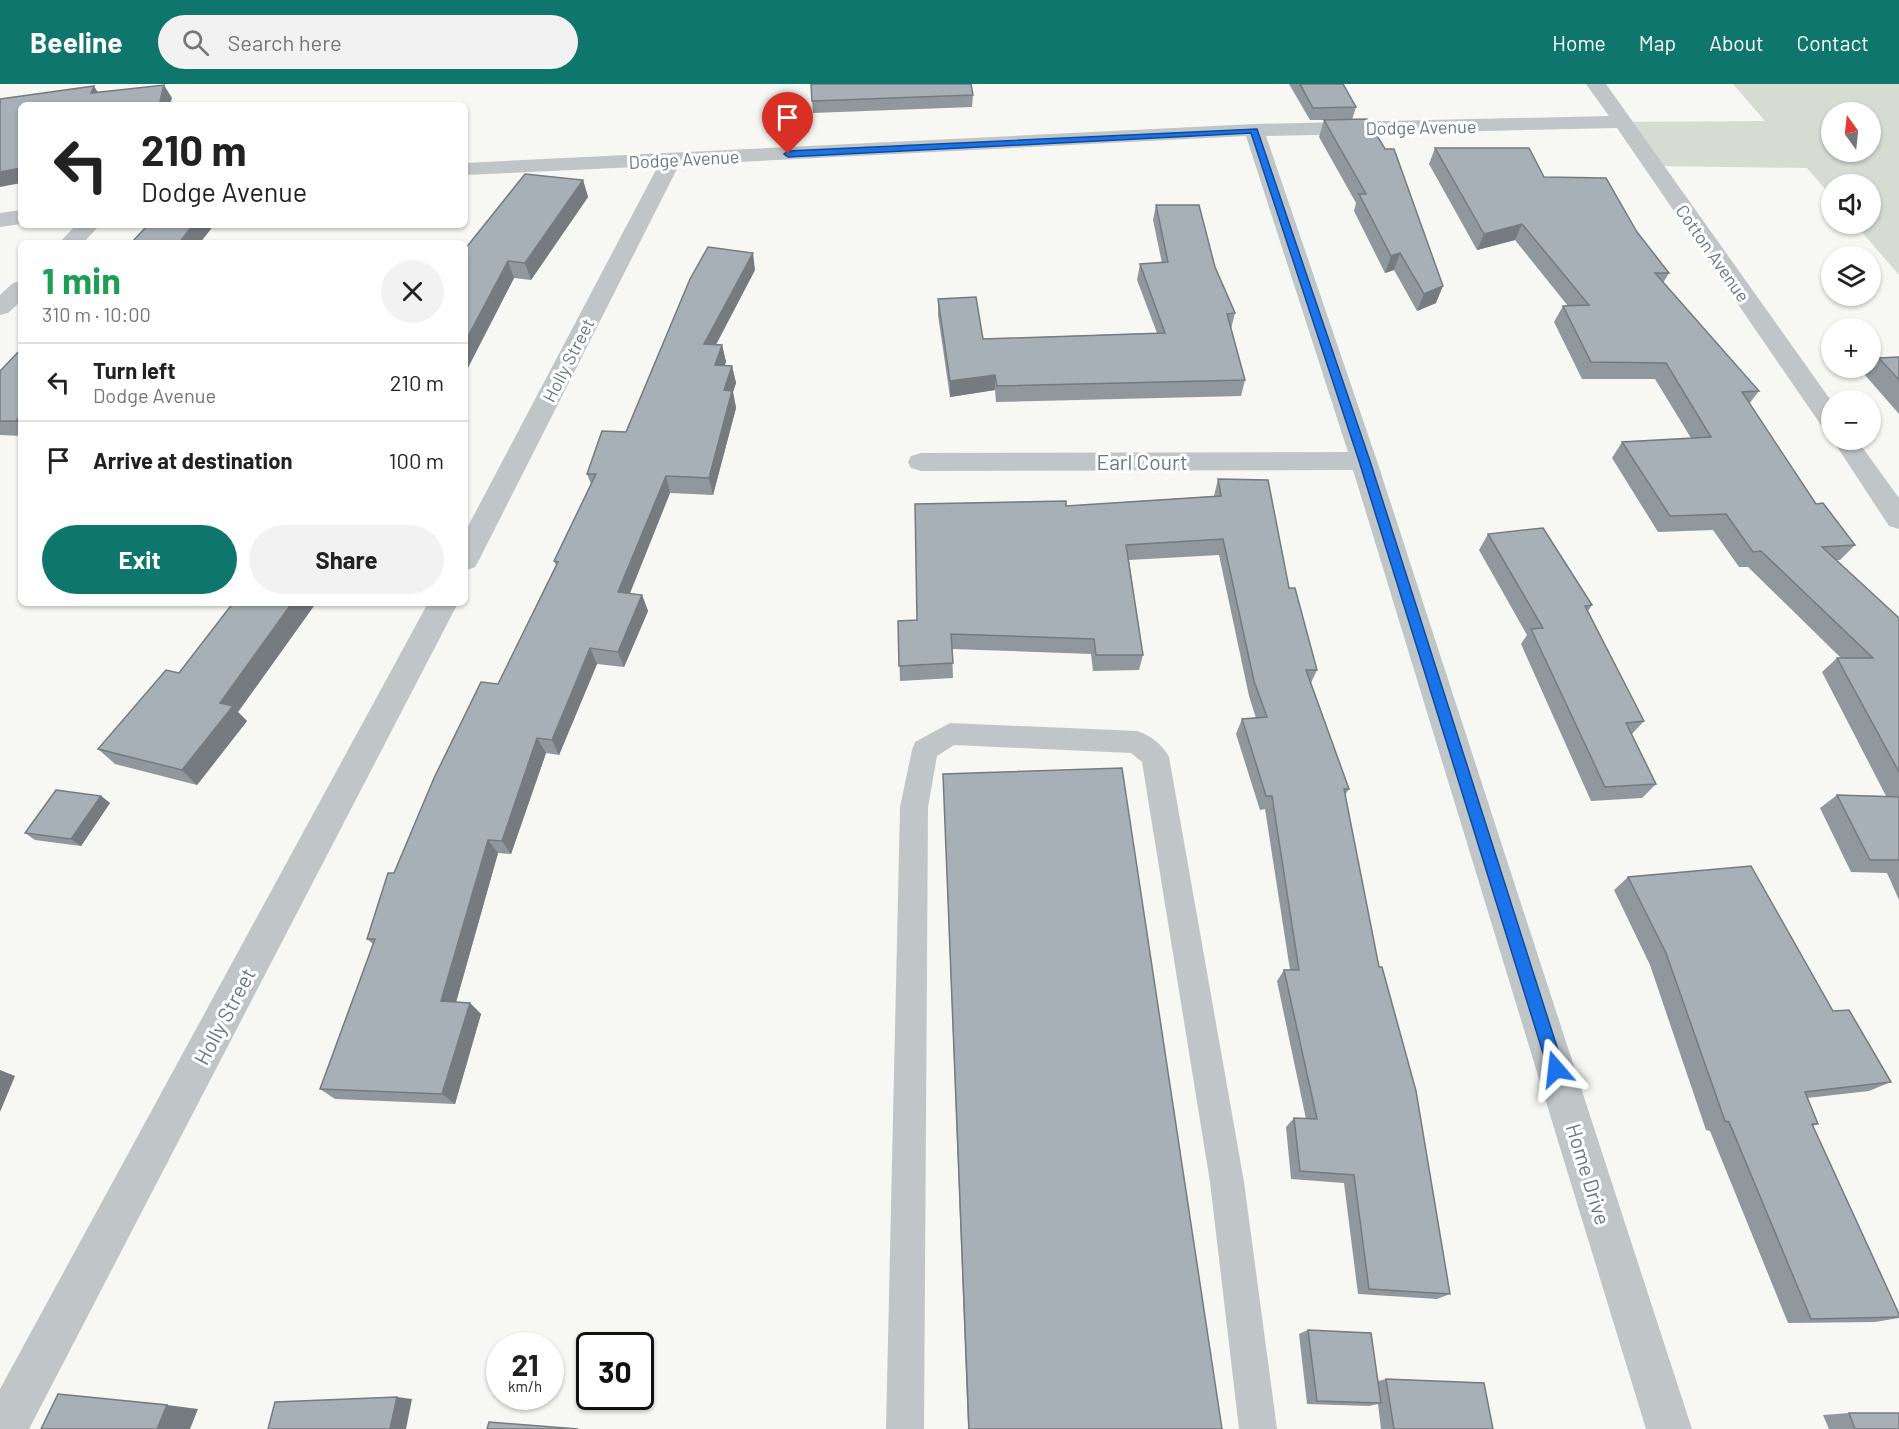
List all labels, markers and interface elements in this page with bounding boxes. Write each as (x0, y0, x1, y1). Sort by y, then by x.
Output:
search box (158, 15, 578, 69)
text: Beeline (30, 25, 122, 59)
icon: search (179, 26, 212, 59)
text: Search here (227, 29, 342, 55)
text: Home (1552, 30, 1606, 55)
text: Map (1639, 30, 1676, 55)
text: About (1709, 30, 1764, 55)
text: Contact (1797, 30, 1869, 55)
pin (762, 92, 813, 154)
icon: arrive (771, 101, 804, 134)
north arrow (1821, 102, 1881, 162)
map controls (1821, 102, 1881, 450)
street label: Dodge Avenue (1365, 115, 1477, 139)
text: 210 m (141, 124, 247, 174)
icon: left (42, 126, 120, 204)
street label: Dodge Avenue (628, 145, 740, 173)
button: sound (1821, 174, 1881, 234)
text: Dodge Avenue (141, 175, 307, 207)
street label: Cotton Avenue (1671, 200, 1755, 306)
button: layers (1821, 246, 1881, 306)
text: 1 min (42, 258, 121, 301)
button: close (381, 260, 444, 323)
text: 310 m · 10:00 (42, 302, 151, 326)
street label: Holly Street (538, 315, 598, 405)
button: + (1821, 318, 1881, 378)
text: Turn left (93, 357, 176, 383)
icon: left (42, 366, 75, 399)
text: 210 m (390, 369, 444, 395)
text: Dodge Avenue (93, 383, 216, 407)
button: − (1821, 390, 1881, 450)
icon: arrive (42, 444, 75, 477)
text: Arrive at destination (93, 447, 292, 473)
text: 100 m (389, 447, 444, 473)
street label: Earl Court (1096, 449, 1188, 474)
button: Exit (42, 525, 237, 594)
button: Share (249, 525, 444, 594)
street label: Holly Street (188, 963, 260, 1069)
position arrow (1524, 1037, 1588, 1101)
street label: Home Drive (1562, 1120, 1616, 1228)
speed limit sign: 30 (576, 1332, 654, 1410)
text: 21 (511, 1346, 539, 1382)
text: km/h (508, 1377, 542, 1395)

